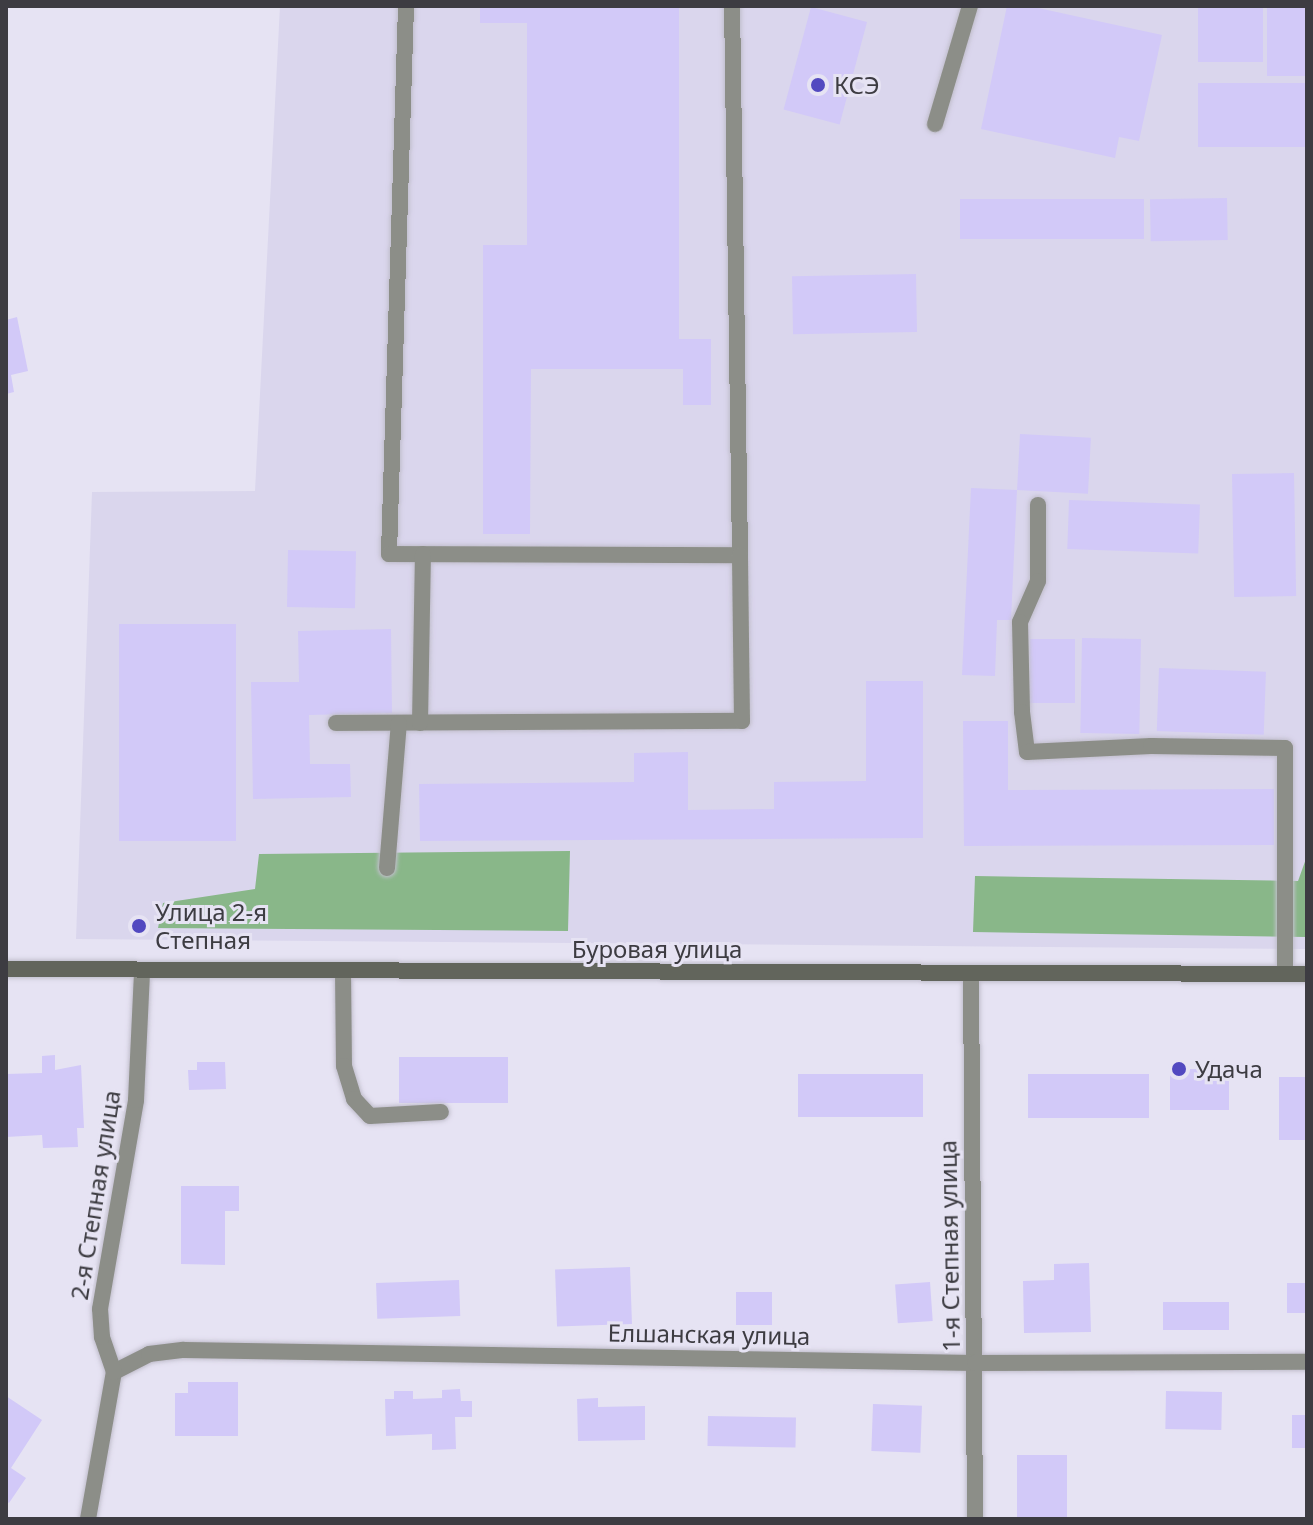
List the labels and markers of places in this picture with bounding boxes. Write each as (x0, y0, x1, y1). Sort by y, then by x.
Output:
place label: КСЭ (834, 71, 879, 99)
marker: КСЭ (809, 76, 827, 94)
place label: Улица 2-я Степная (155, 898, 267, 954)
marker: Улица 2-я Степная (130, 917, 148, 935)
place label: Удача (1195, 1055, 1263, 1083)
marker: Удача (1170, 1060, 1188, 1078)

